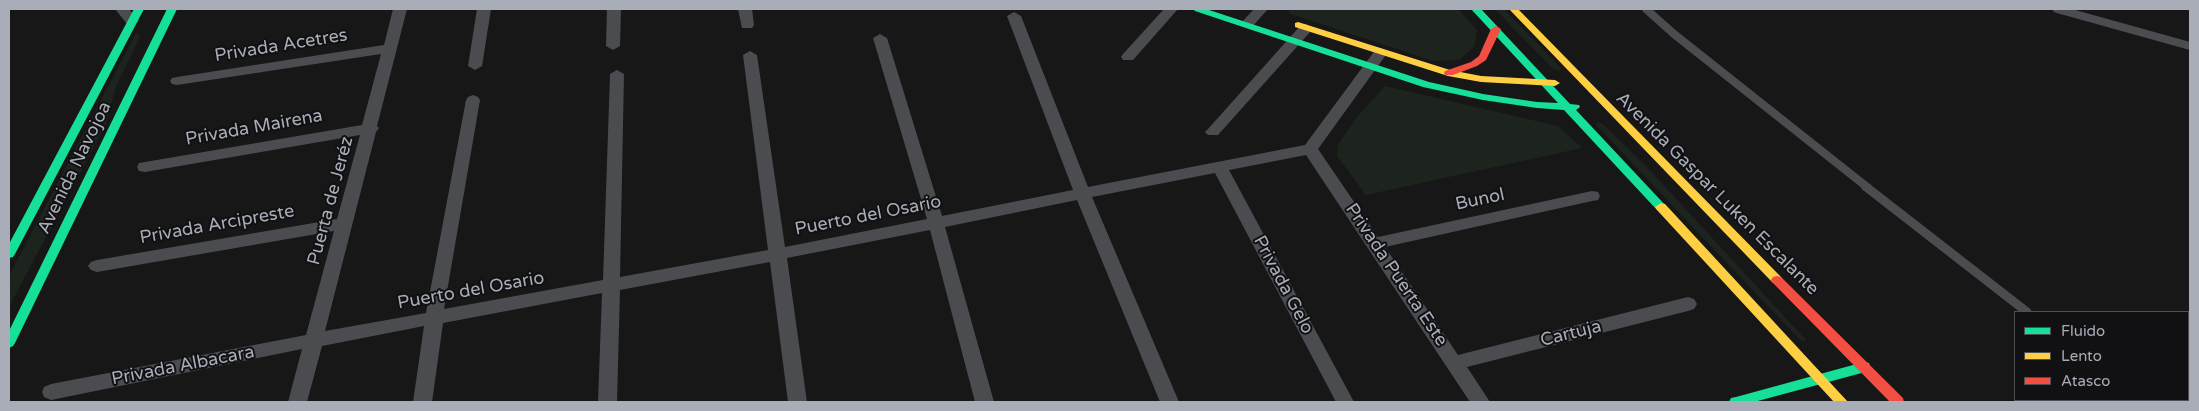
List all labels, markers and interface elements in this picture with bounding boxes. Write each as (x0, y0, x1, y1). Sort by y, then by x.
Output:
street label: Privada Acetres (213, 25, 349, 67)
street label: Avenida Gaspar Luken Escalante (1611, 88, 1823, 300)
street label: Avenida Navojoa (34, 98, 116, 238)
street label: Privada Mairena (184, 105, 324, 151)
street label: Puerta de Jeréz (303, 134, 359, 268)
street label: Bunol (1453, 184, 1507, 216)
street label: Puerto del Osario (793, 191, 943, 241)
street label: Privada Puerta Este (1340, 199, 1452, 351)
street label: Privada Arcipreste (138, 201, 296, 249)
street label: Privada Gelo (1248, 232, 1318, 338)
street label: Puerto del Osario (396, 267, 546, 315)
legend (2014, 311, 2189, 401)
street label: Cartuja (1538, 316, 1604, 352)
text: Fluido (2061, 322, 2105, 340)
street label: Privada Albacara (110, 342, 256, 390)
text: Lento (2061, 347, 2102, 365)
text: Atasco (2061, 372, 2110, 390)

